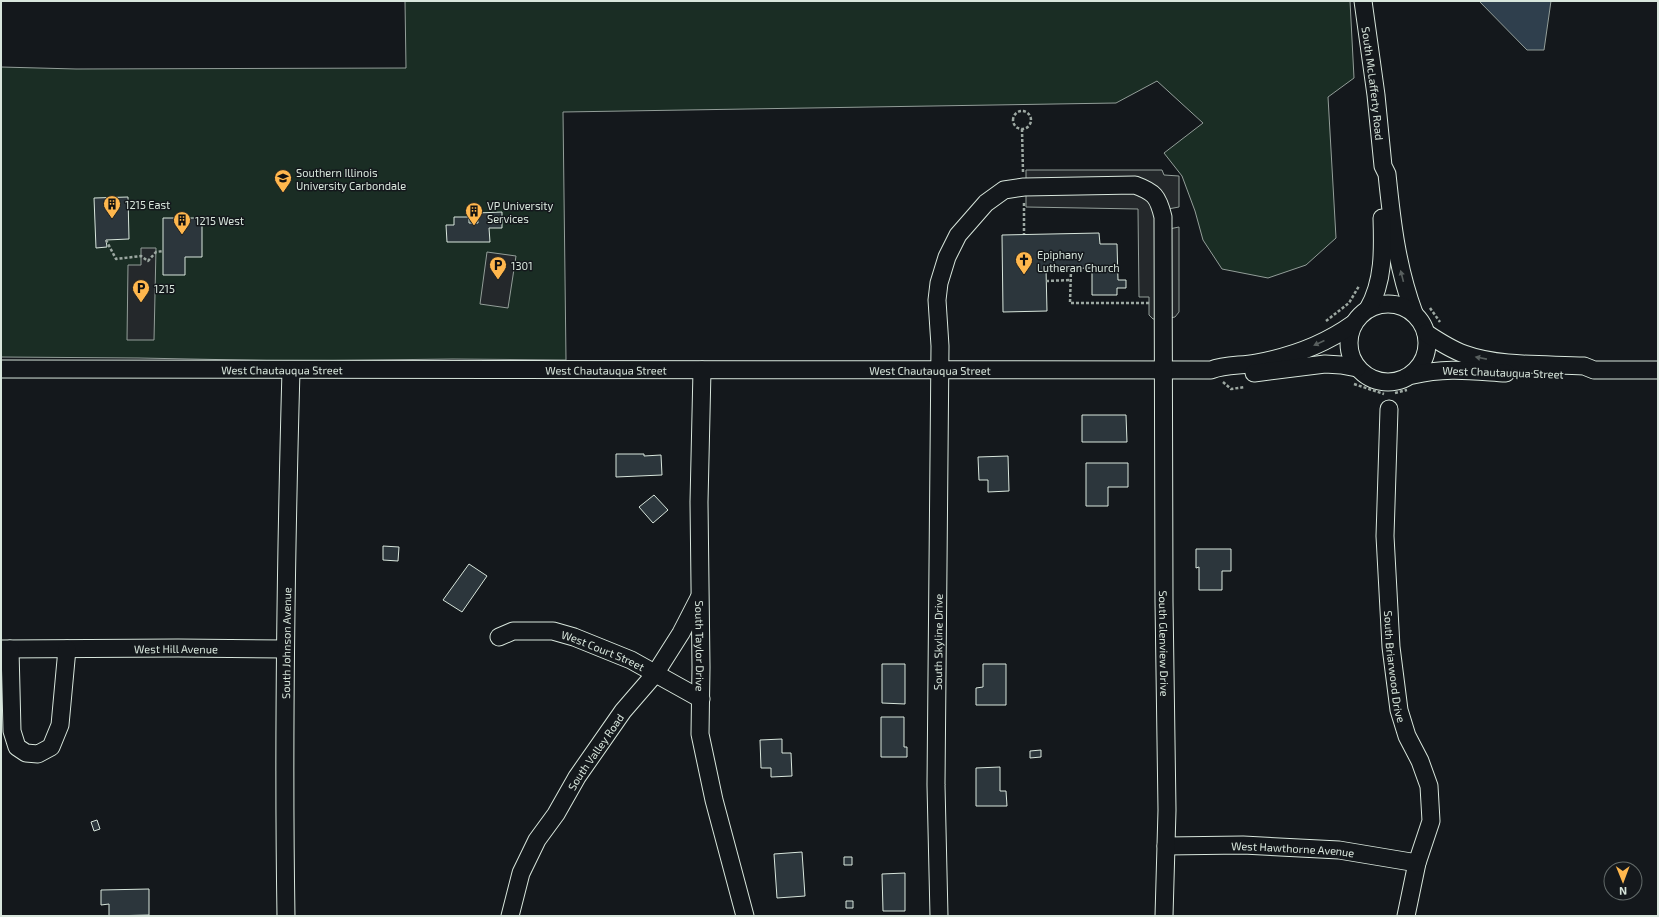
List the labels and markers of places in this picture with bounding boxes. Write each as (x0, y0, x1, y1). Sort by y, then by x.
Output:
place label: Southern Illinois University Carbondale (296, 166, 406, 192)
school or university icon: Southern Illinois University Carbondale (273, 168, 293, 193)
building icon: 1215 East (102, 194, 122, 219)
place label: 1215 East (125, 198, 170, 211)
place label: VP University Services (487, 199, 553, 225)
building icon: VP University Services (464, 201, 484, 226)
building icon: 1215 West (172, 210, 192, 235)
place label: 1215 West (195, 214, 244, 227)
place label: Epiphany Lutheran Church (1037, 248, 1120, 274)
church icon: Epiphany Lutheran Church (1014, 250, 1034, 275)
parking icon: 1301 (488, 255, 508, 280)
place label: 1301 (511, 259, 533, 272)
parking icon: 1215 (131, 278, 151, 303)
place label: 1215 (154, 282, 175, 295)

